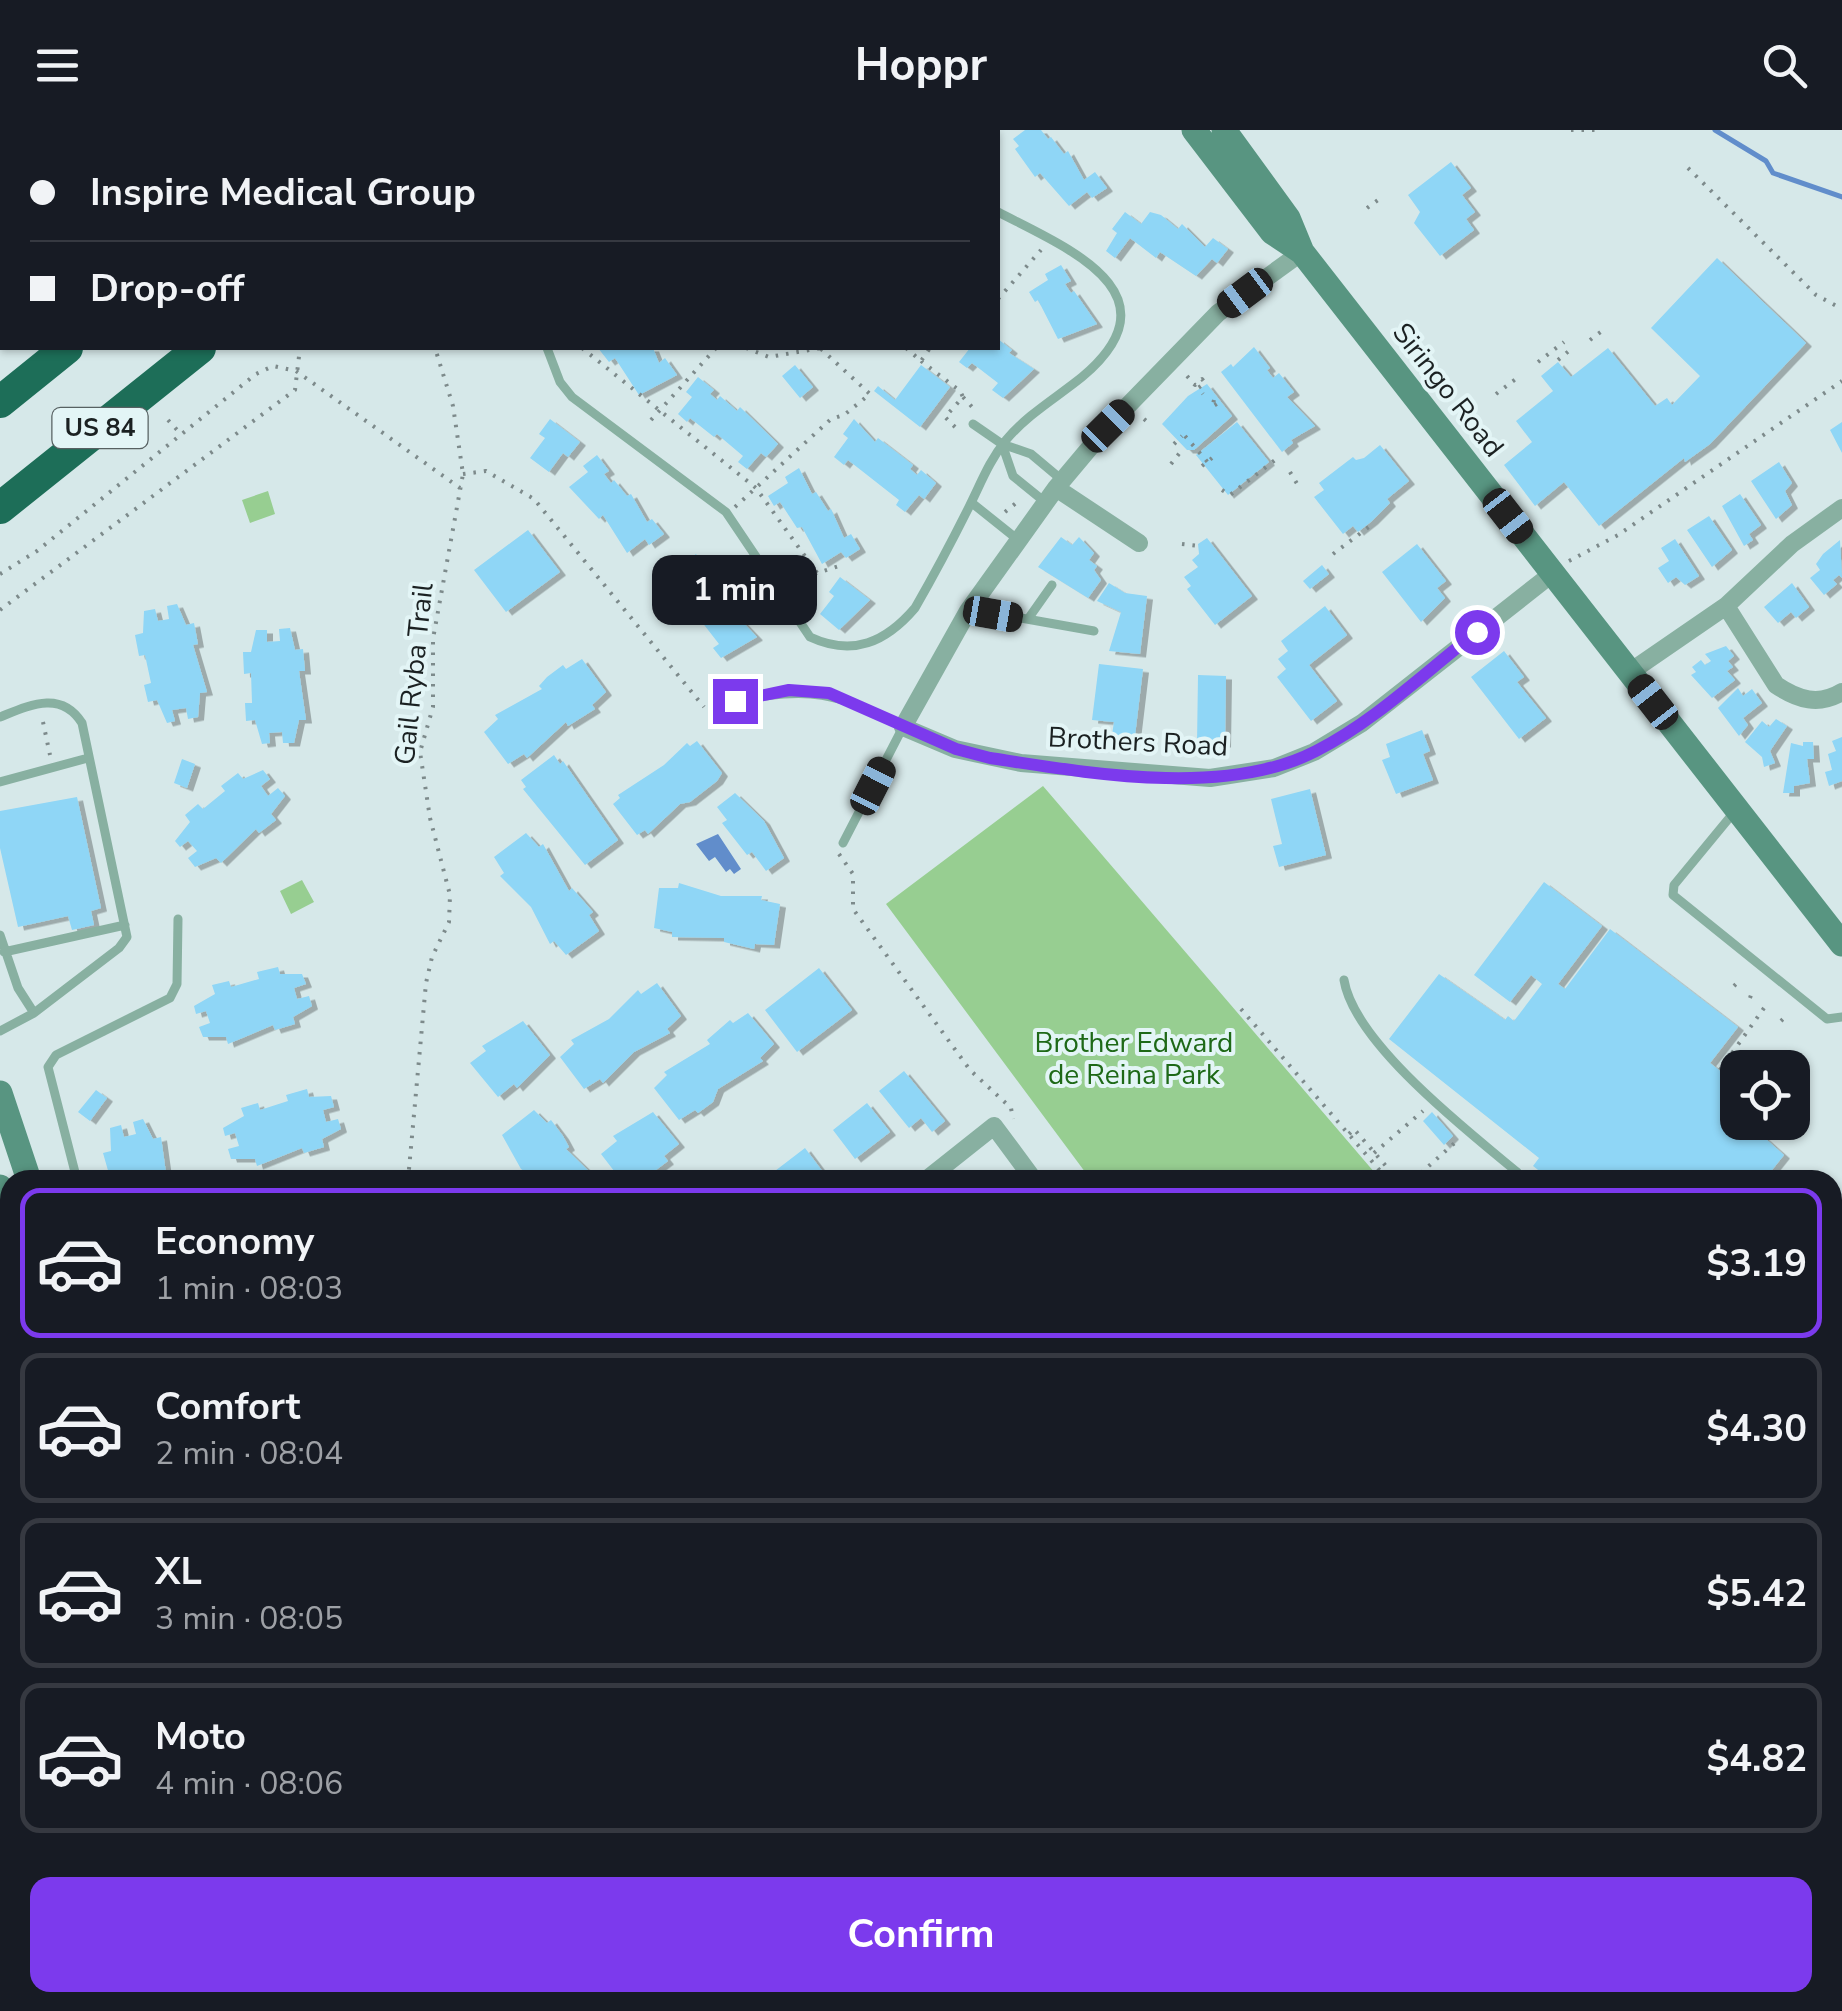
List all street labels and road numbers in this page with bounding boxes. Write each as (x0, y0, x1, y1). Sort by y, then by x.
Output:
street label: Siringo Road (1384, 315, 1512, 465)
road number: US 84 (52, 408, 148, 448)
street label: Gail Ryba Trail (386, 580, 443, 767)
street label: Brothers Road (1047, 718, 1229, 766)

